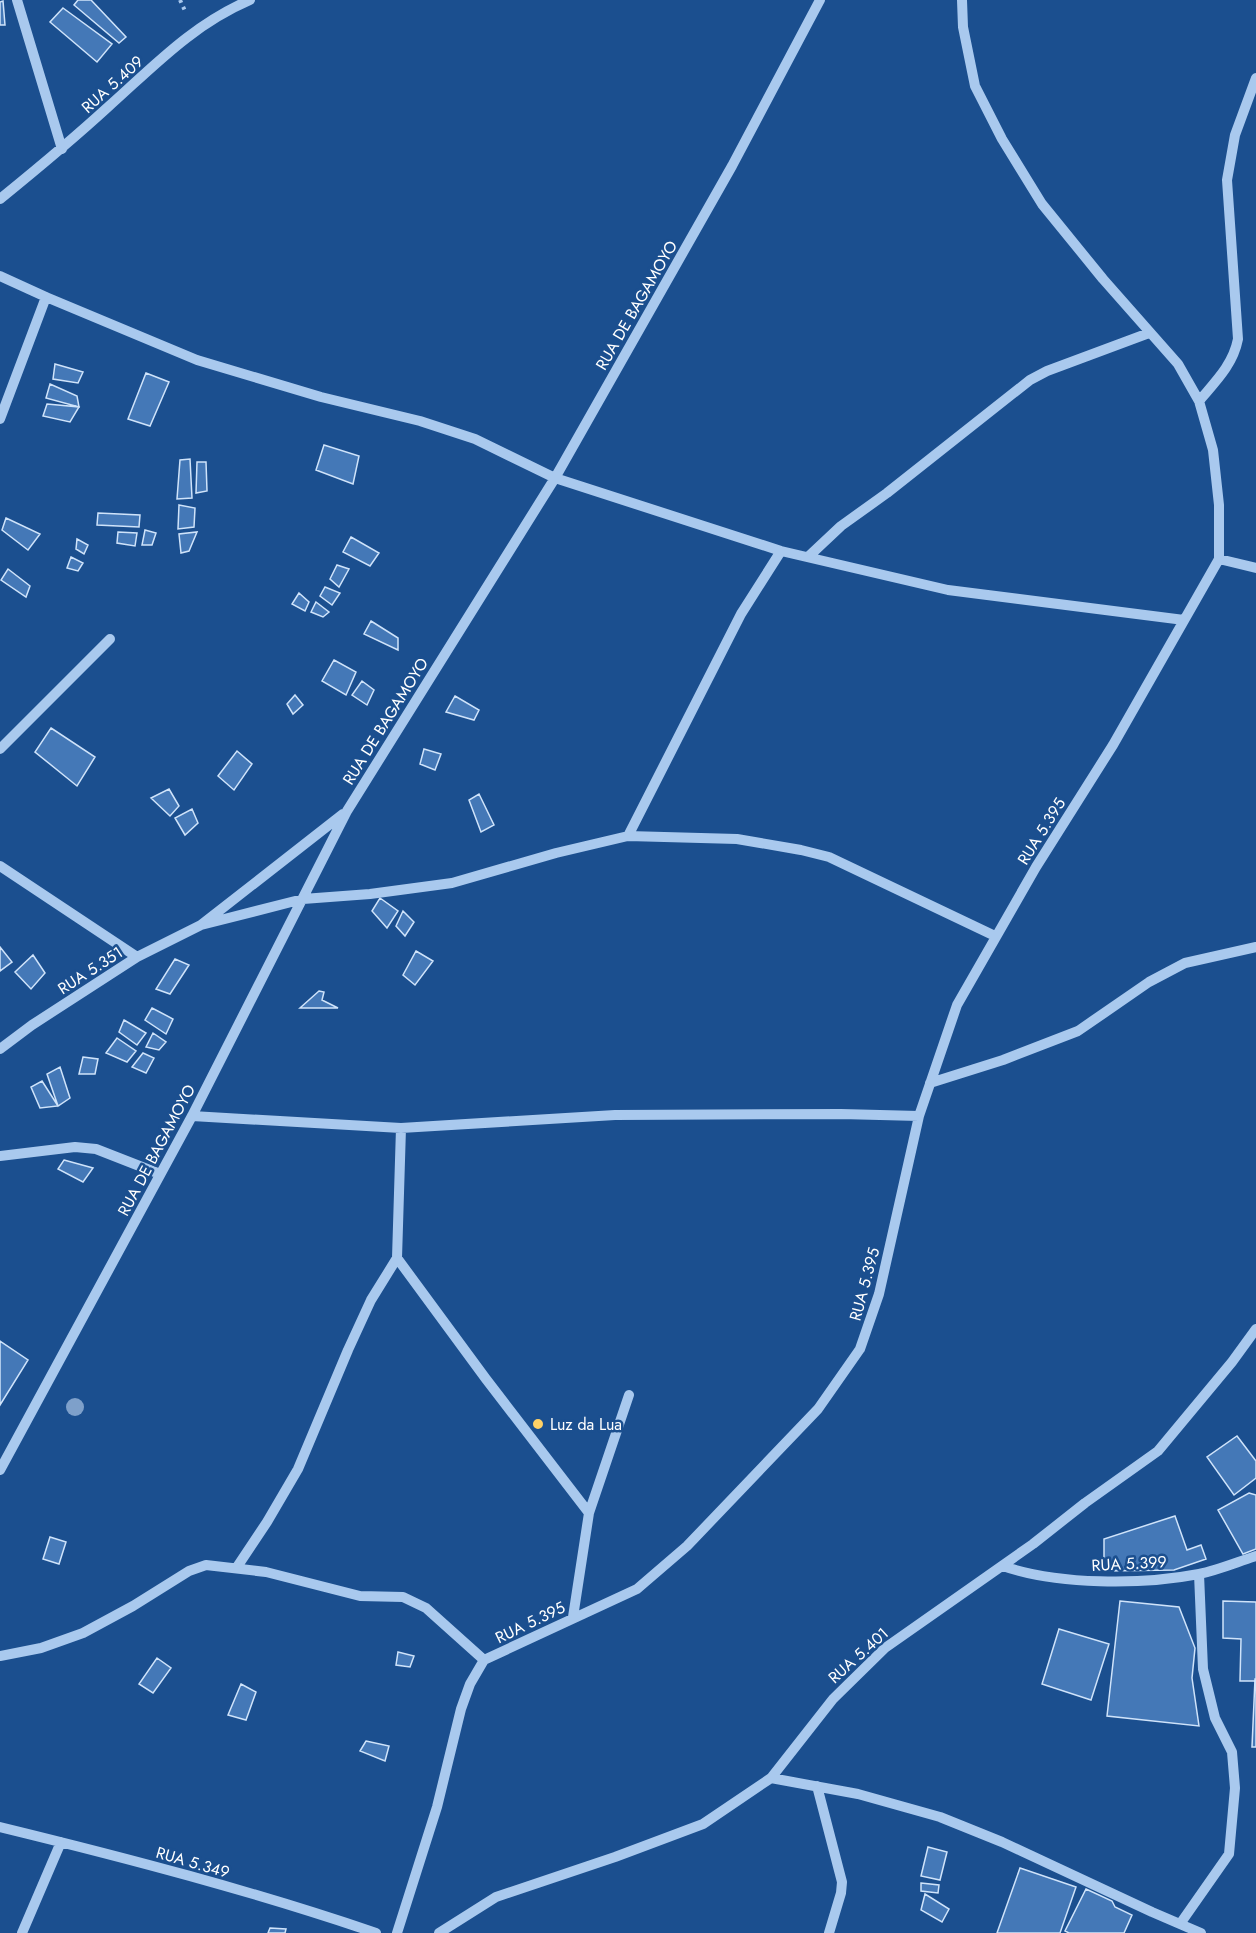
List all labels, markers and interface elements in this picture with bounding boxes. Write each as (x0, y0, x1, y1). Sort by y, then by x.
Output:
street label: RUA 5.409 (76, 50, 148, 118)
street label: RUA DE BAGAMOYO (590, 236, 683, 374)
street label: RUA DE BAGAMOYO (337, 653, 434, 789)
street label: RUA 5.395 (1012, 793, 1071, 869)
street label: RUA 5.351 (53, 941, 127, 1000)
street label: RUA DE BAGAMOYO (112, 1080, 201, 1220)
street label: RUA 5.395 (844, 1245, 885, 1323)
place label: Luz da Lua (550, 1413, 622, 1436)
marker: Luz da Lua (531, 1417, 545, 1431)
street label: RUA 5.399 (1091, 1550, 1167, 1577)
street label: RUA 5.395 (491, 1596, 569, 1649)
street label: RUA 5.401 (823, 1622, 894, 1689)
street label: RUA 5.349 (153, 1841, 232, 1884)

